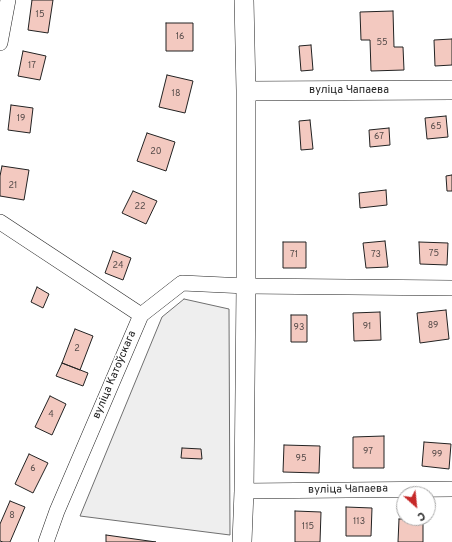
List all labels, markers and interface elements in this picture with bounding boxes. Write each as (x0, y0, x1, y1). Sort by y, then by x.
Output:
house number: 15 (36, 10, 44, 20)
house number: 16 (176, 32, 184, 42)
house number: 55 (376, 38, 388, 48)
house number: 17 (28, 61, 36, 71)
street label: вуліца Чапаева (309, 84, 389, 98)
house number: 18 (172, 89, 180, 99)
house number: 19 (17, 114, 25, 124)
house number: 65 (431, 122, 441, 132)
house number: 67 (374, 132, 384, 142)
house number: 20 (150, 147, 162, 157)
house number: 21 (9, 181, 17, 191)
house number: 22 (134, 202, 146, 212)
house number: 75 (429, 249, 439, 259)
house number: 71 (290, 250, 298, 260)
house number: 73 (371, 250, 381, 260)
house number: 24 (112, 261, 124, 271)
house number: 89 (428, 321, 438, 331)
house number: 91 (363, 322, 371, 332)
house number: 93 (294, 323, 304, 333)
street label: вуліца Катоўскага (90, 329, 140, 421)
house number: 2 (74, 344, 80, 354)
house number: 4 (48, 410, 54, 420)
house number: 97 (363, 447, 373, 457)
house number: 99 (432, 450, 442, 460)
house number: 95 (296, 454, 306, 464)
house number: 6 (30, 464, 36, 474)
street label: вуліца Чапаева (308, 483, 388, 497)
north arrow (396, 486, 436, 526)
text: С (415, 508, 427, 524)
house number: 8 (9, 511, 15, 521)
house number: 113 (353, 517, 365, 527)
house number: 115 (302, 522, 314, 532)

